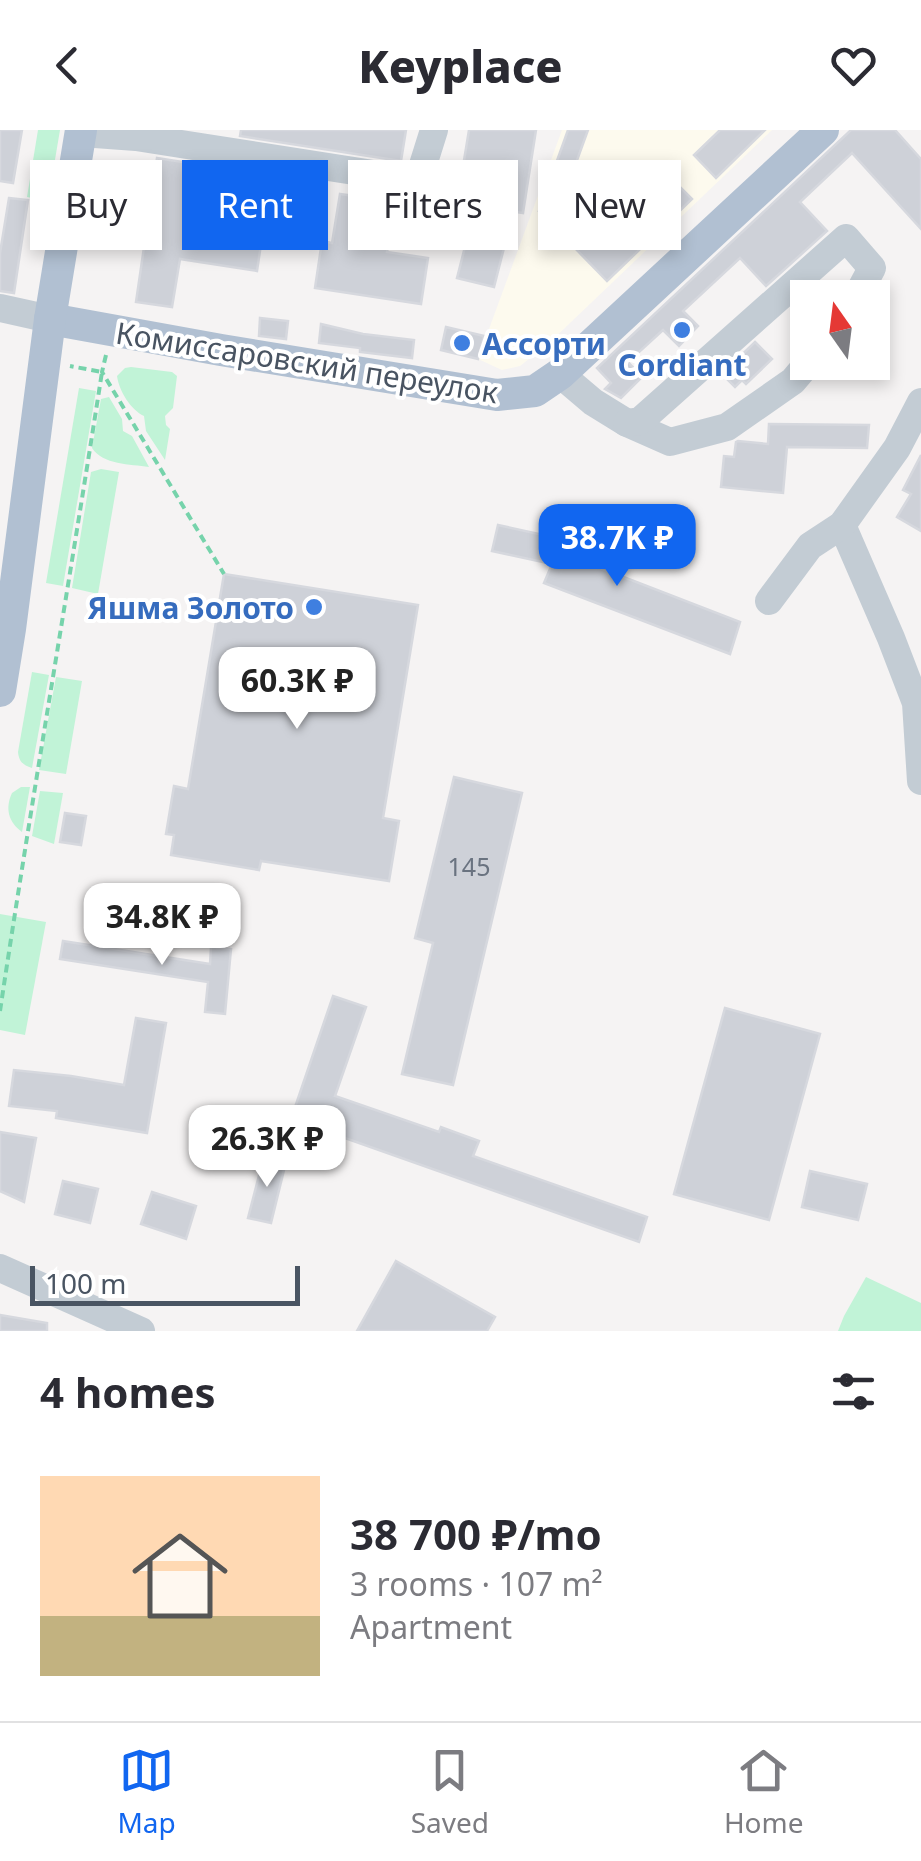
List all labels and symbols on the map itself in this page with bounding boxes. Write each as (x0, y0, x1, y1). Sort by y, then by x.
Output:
north arrow (790, 280, 890, 380)
street label: Комиссаровский переулок (113, 312, 501, 412)
marker: Cordiant (671, 319, 693, 341)
place label: Ассорти (482, 323, 606, 364)
marker: Ассорти (451, 332, 473, 354)
place label: Cordiant (617, 344, 747, 385)
pin: 38.7K ₽ (525, 504, 709, 589)
place label: Яшма Золото (87, 587, 294, 628)
marker: Яшма Золото (303, 596, 325, 618)
pin: 60.3K ₽ (205, 647, 389, 732)
house number: 145 (448, 849, 490, 883)
pin: 34.8K ₽ (70, 883, 254, 968)
pin: 26.3K ₽ (175, 1105, 359, 1190)
scale bar (30, 1261, 300, 1306)

